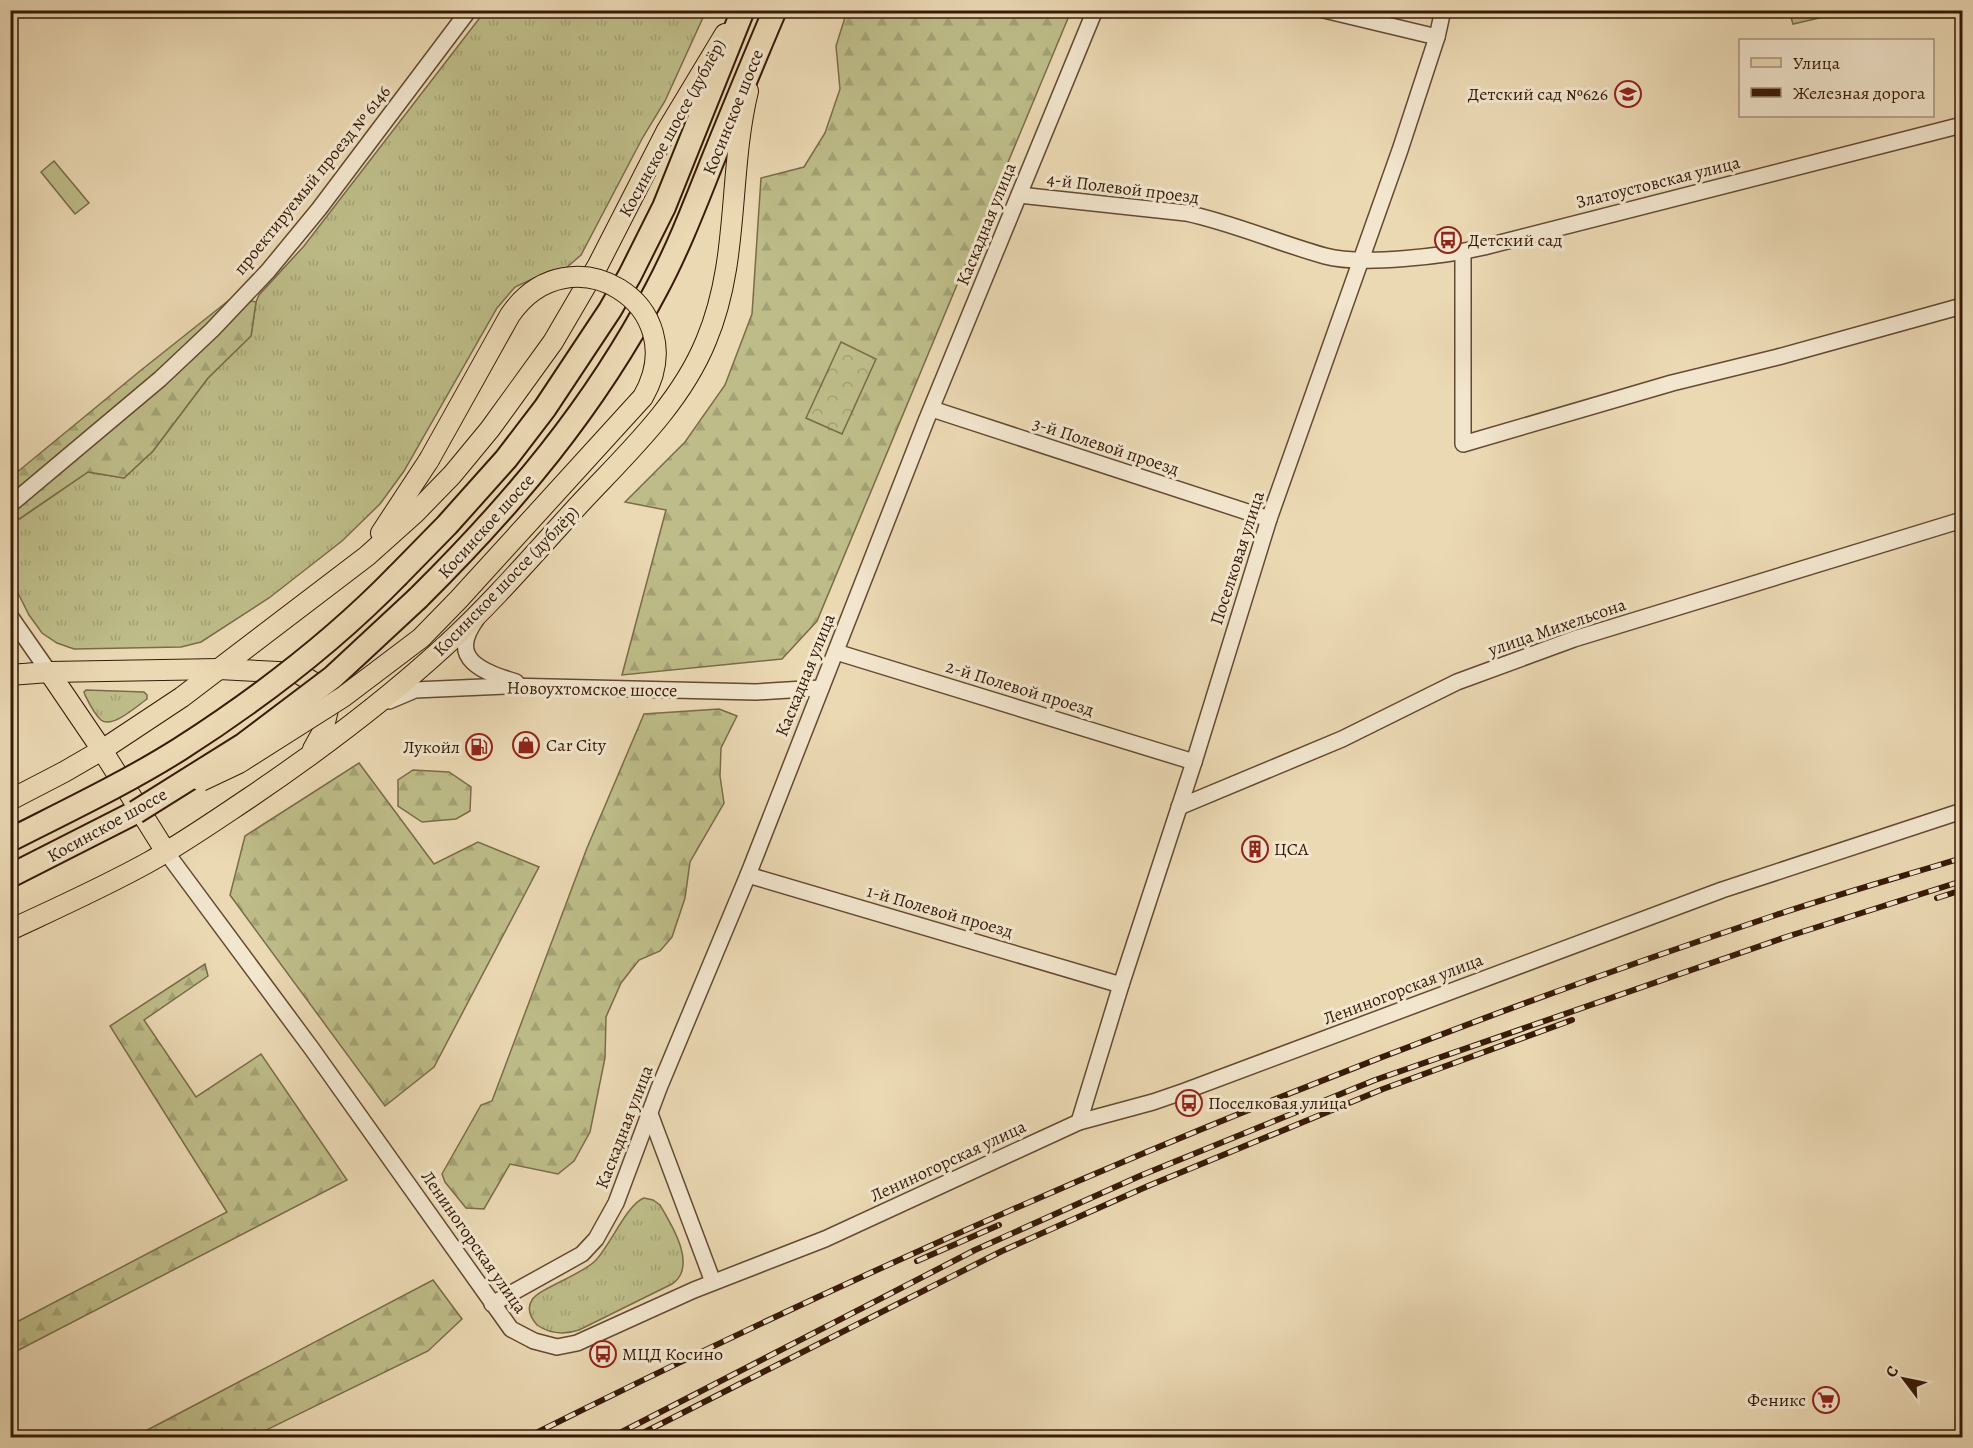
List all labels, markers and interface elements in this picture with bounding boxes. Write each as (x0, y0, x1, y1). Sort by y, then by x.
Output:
street label: Косинское шоссе (дублёр) (613, 35, 731, 221)
legend (1739, 39, 1934, 117)
street label: Косинское шоссе (697, 46, 769, 178)
text: Улица (1793, 51, 1841, 75)
school or university icon: Детский сад №626 (1613, 79, 1643, 109)
street label: проектируемый проезд № 6146 (228, 80, 396, 280)
text: Железная дорога (1793, 81, 1926, 105)
place label: Детский сад №626 (1468, 82, 1608, 106)
street label: Златоустовская улица (1574, 150, 1743, 214)
street label: Каскадная улица (950, 158, 1022, 289)
street label: 4-й Полевой проезд (1046, 167, 1201, 209)
bus stop icon: Детский сад (1433, 225, 1463, 255)
place label: Детский сад (1468, 228, 1562, 252)
street label: 3-й Полевой проезд (1030, 411, 1182, 481)
street label: Косинское шоссе (432, 468, 540, 584)
street label: Поселковая улица (1204, 487, 1270, 628)
street label: Косинское шоссе (дублёр) (428, 501, 584, 661)
street label: улица Михельсона (1484, 592, 1630, 662)
street label: Каскадная улица (769, 609, 841, 740)
street label: 2-й Полевой проезд (943, 654, 1097, 722)
street label: Новоухтомское шоссе (507, 676, 677, 702)
shop icon: Car City (511, 730, 541, 760)
fuel station icon: Лукойл (464, 732, 494, 762)
place label: Car City (546, 733, 607, 757)
place label: Лукойл (403, 735, 460, 759)
street label: Косинское шоссе (43, 782, 171, 868)
building icon: ЦСА (1240, 834, 1270, 864)
place label: ЦСА (1274, 837, 1309, 861)
street label: 1-й Полевой проезд (864, 879, 1016, 943)
street label: Лениногорская улица (1320, 947, 1487, 1031)
street label: Каскадная улица (589, 1061, 659, 1192)
bus stop icon: Поселковая улица (1174, 1088, 1204, 1118)
place label: Поселковая улица (1208, 1091, 1348, 1115)
street label: Лениногорская улица (866, 1114, 1031, 1208)
street label: Лениногорская улица (416, 1166, 533, 1319)
bus stop icon: МЦД Косино (588, 1339, 618, 1369)
place label: МЦД Косино (622, 1342, 723, 1366)
north arrow (1874, 1349, 1934, 1409)
text: С (1880, 1361, 1904, 1382)
supermarket icon: Феникс (1811, 1385, 1841, 1415)
place label: Феникс (1747, 1388, 1806, 1412)

